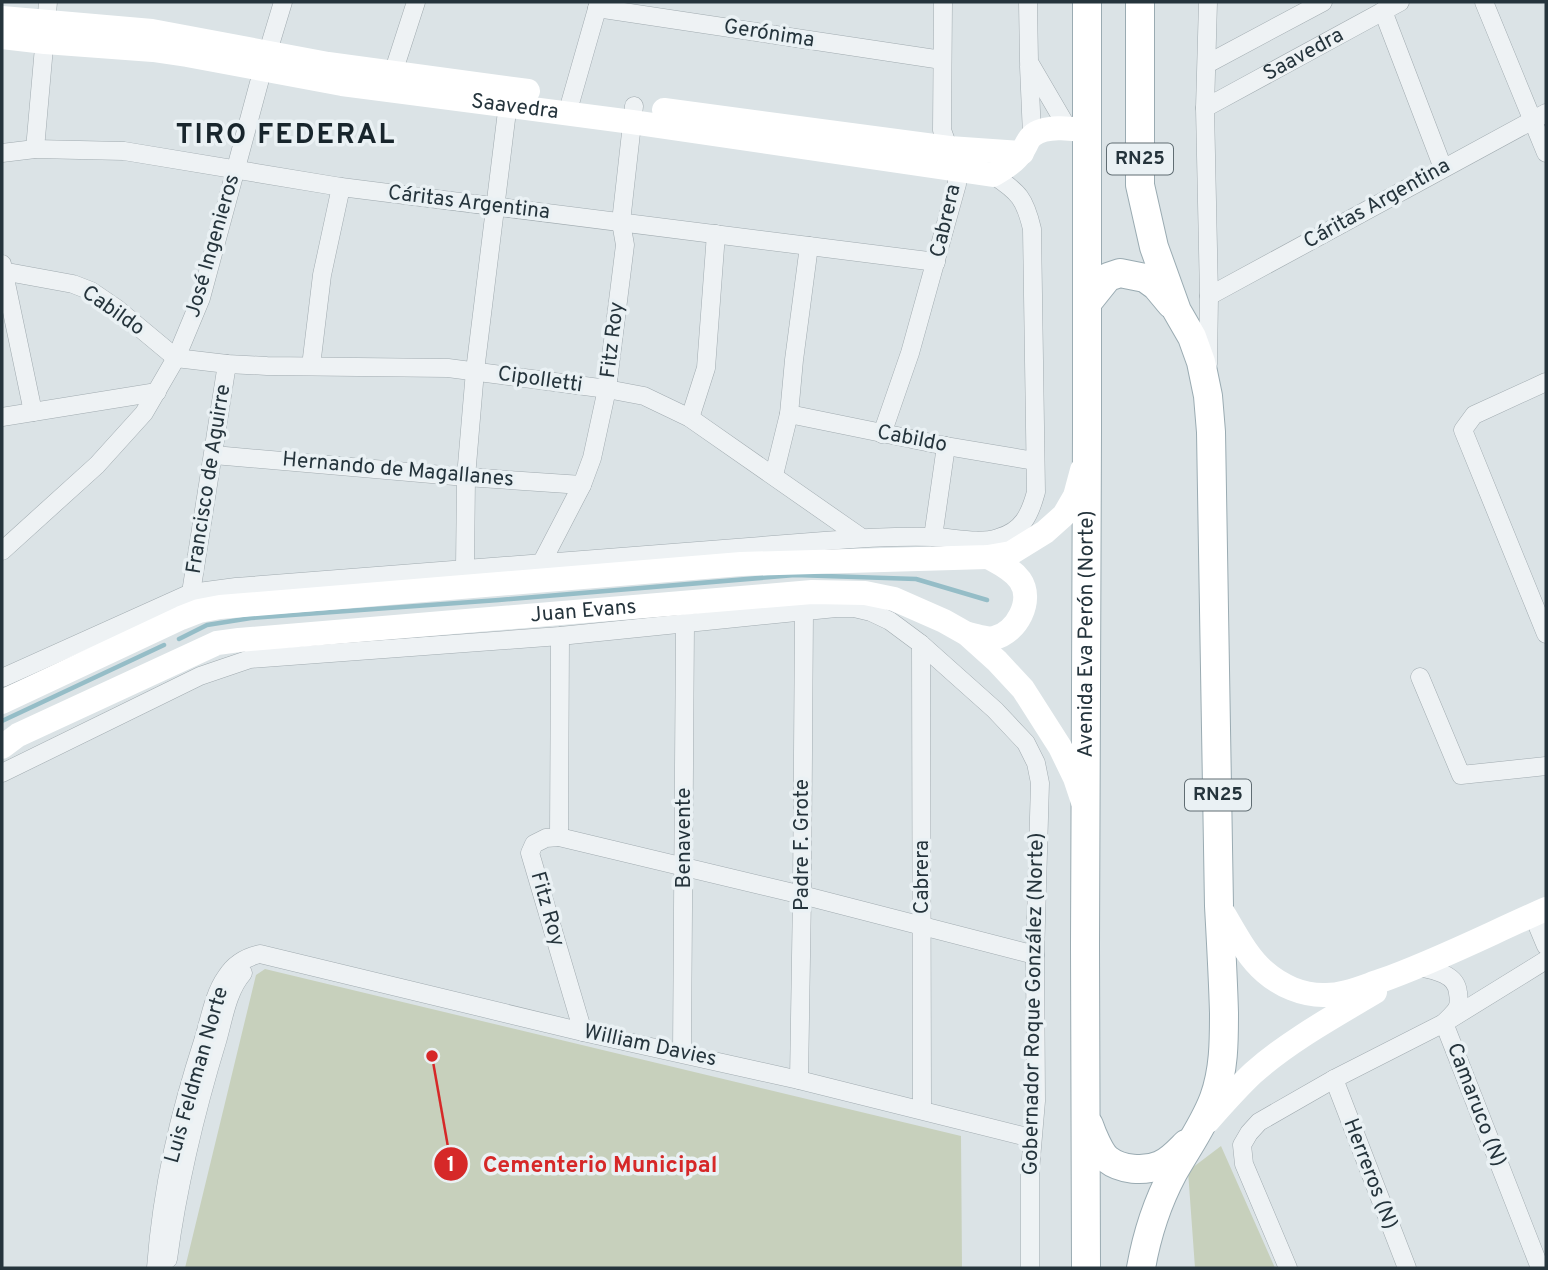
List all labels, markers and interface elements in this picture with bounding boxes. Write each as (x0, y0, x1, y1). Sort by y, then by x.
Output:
street label: Gerónima (722, 14, 816, 54)
street label: Saavedra (1258, 22, 1348, 87)
street label: Saavedra (470, 88, 560, 126)
district label: TIRO FEDERAL (176, 118, 396, 154)
road number: RN25 (1107, 144, 1173, 174)
street label: Cáritas Argentina (1299, 153, 1455, 255)
street label: José Ingenieros (180, 171, 246, 321)
street label: Cáritas Argentina (386, 180, 552, 226)
street label: Cabrera (924, 182, 968, 260)
street label: Cabildo (76, 280, 150, 342)
street label: Fitz Roy (595, 300, 631, 380)
street label: Cipolletti (496, 361, 584, 399)
street label: Francisco de Aguirre (181, 382, 237, 576)
street label: Cabildo (875, 419, 949, 459)
street label: Hernando de Magallanes (281, 446, 515, 494)
street label: Avenida Eva Perón (Norte) (1072, 510, 1100, 758)
street label: Juan Evans (529, 593, 637, 629)
street label: Padre F. Grote (789, 779, 816, 911)
road number: RN25 (1185, 780, 1251, 810)
street label: Benavente (671, 787, 698, 889)
street label: Gobernador Roque González (Norte) (1018, 832, 1050, 1176)
street label: Cabrera (909, 840, 936, 914)
street label: Fitz Roy (523, 868, 571, 950)
street label: Luis Feldman Norte (159, 984, 235, 1166)
street label: William Davies (581, 1019, 719, 1073)
street label: Camaruco (N) (1440, 1039, 1512, 1171)
street label: Herreros (N) (1336, 1115, 1404, 1233)
callout: Cementerio Municipal (434, 1142, 732, 1186)
text: 1 (447, 1152, 455, 1179)
text: Cementerio Municipal (483, 1152, 717, 1181)

